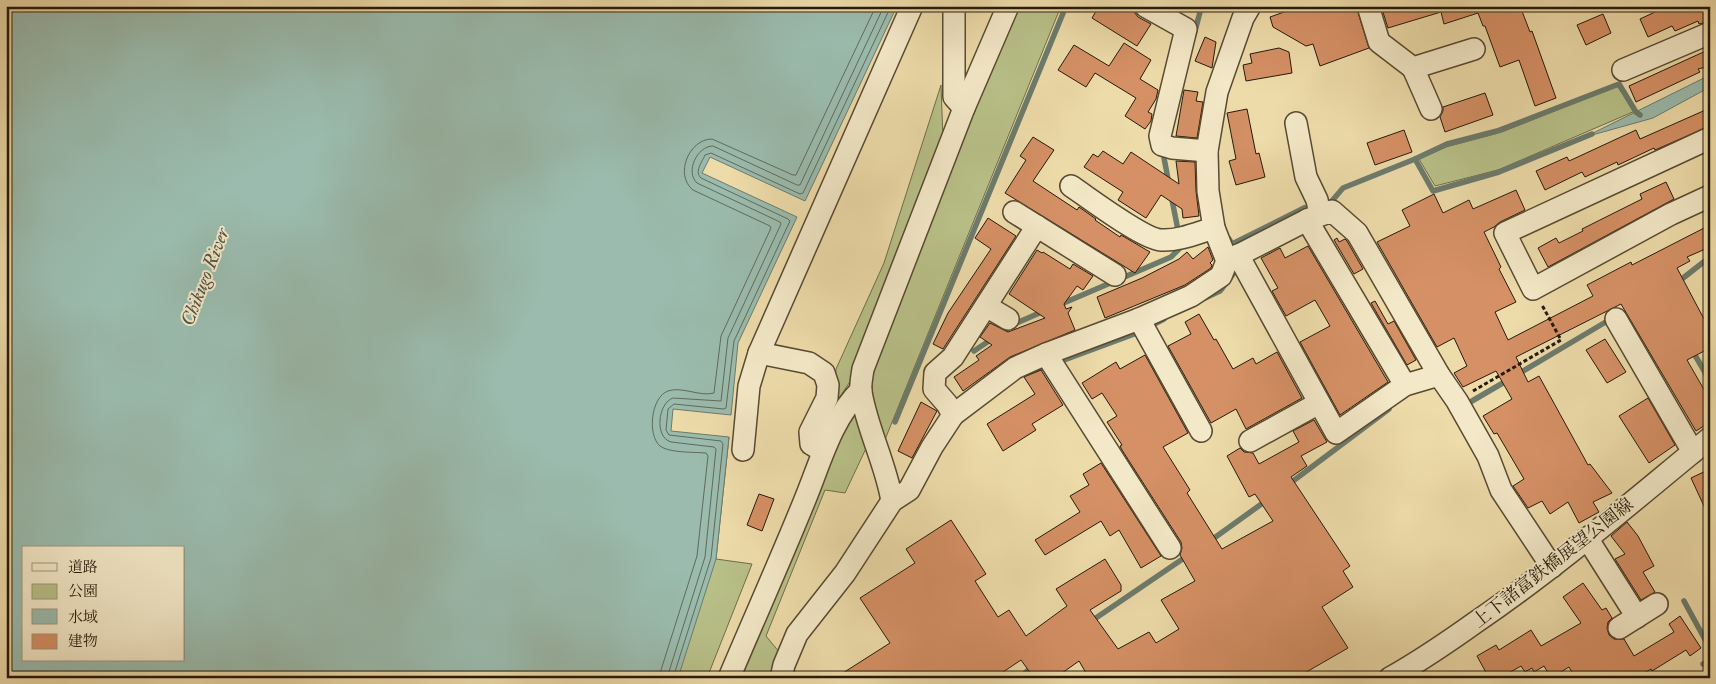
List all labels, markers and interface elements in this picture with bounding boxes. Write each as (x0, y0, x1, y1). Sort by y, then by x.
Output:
water label: Chikugo River (175, 224, 235, 329)
street label: 上下諸富鉄橋展望公園線 (1468, 493, 1638, 633)
legend (22, 546, 185, 662)
text: 道路 (68, 558, 98, 577)
text: 公園 (68, 582, 98, 601)
text: 水域 (68, 608, 98, 627)
text: 建物 (68, 632, 98, 651)

